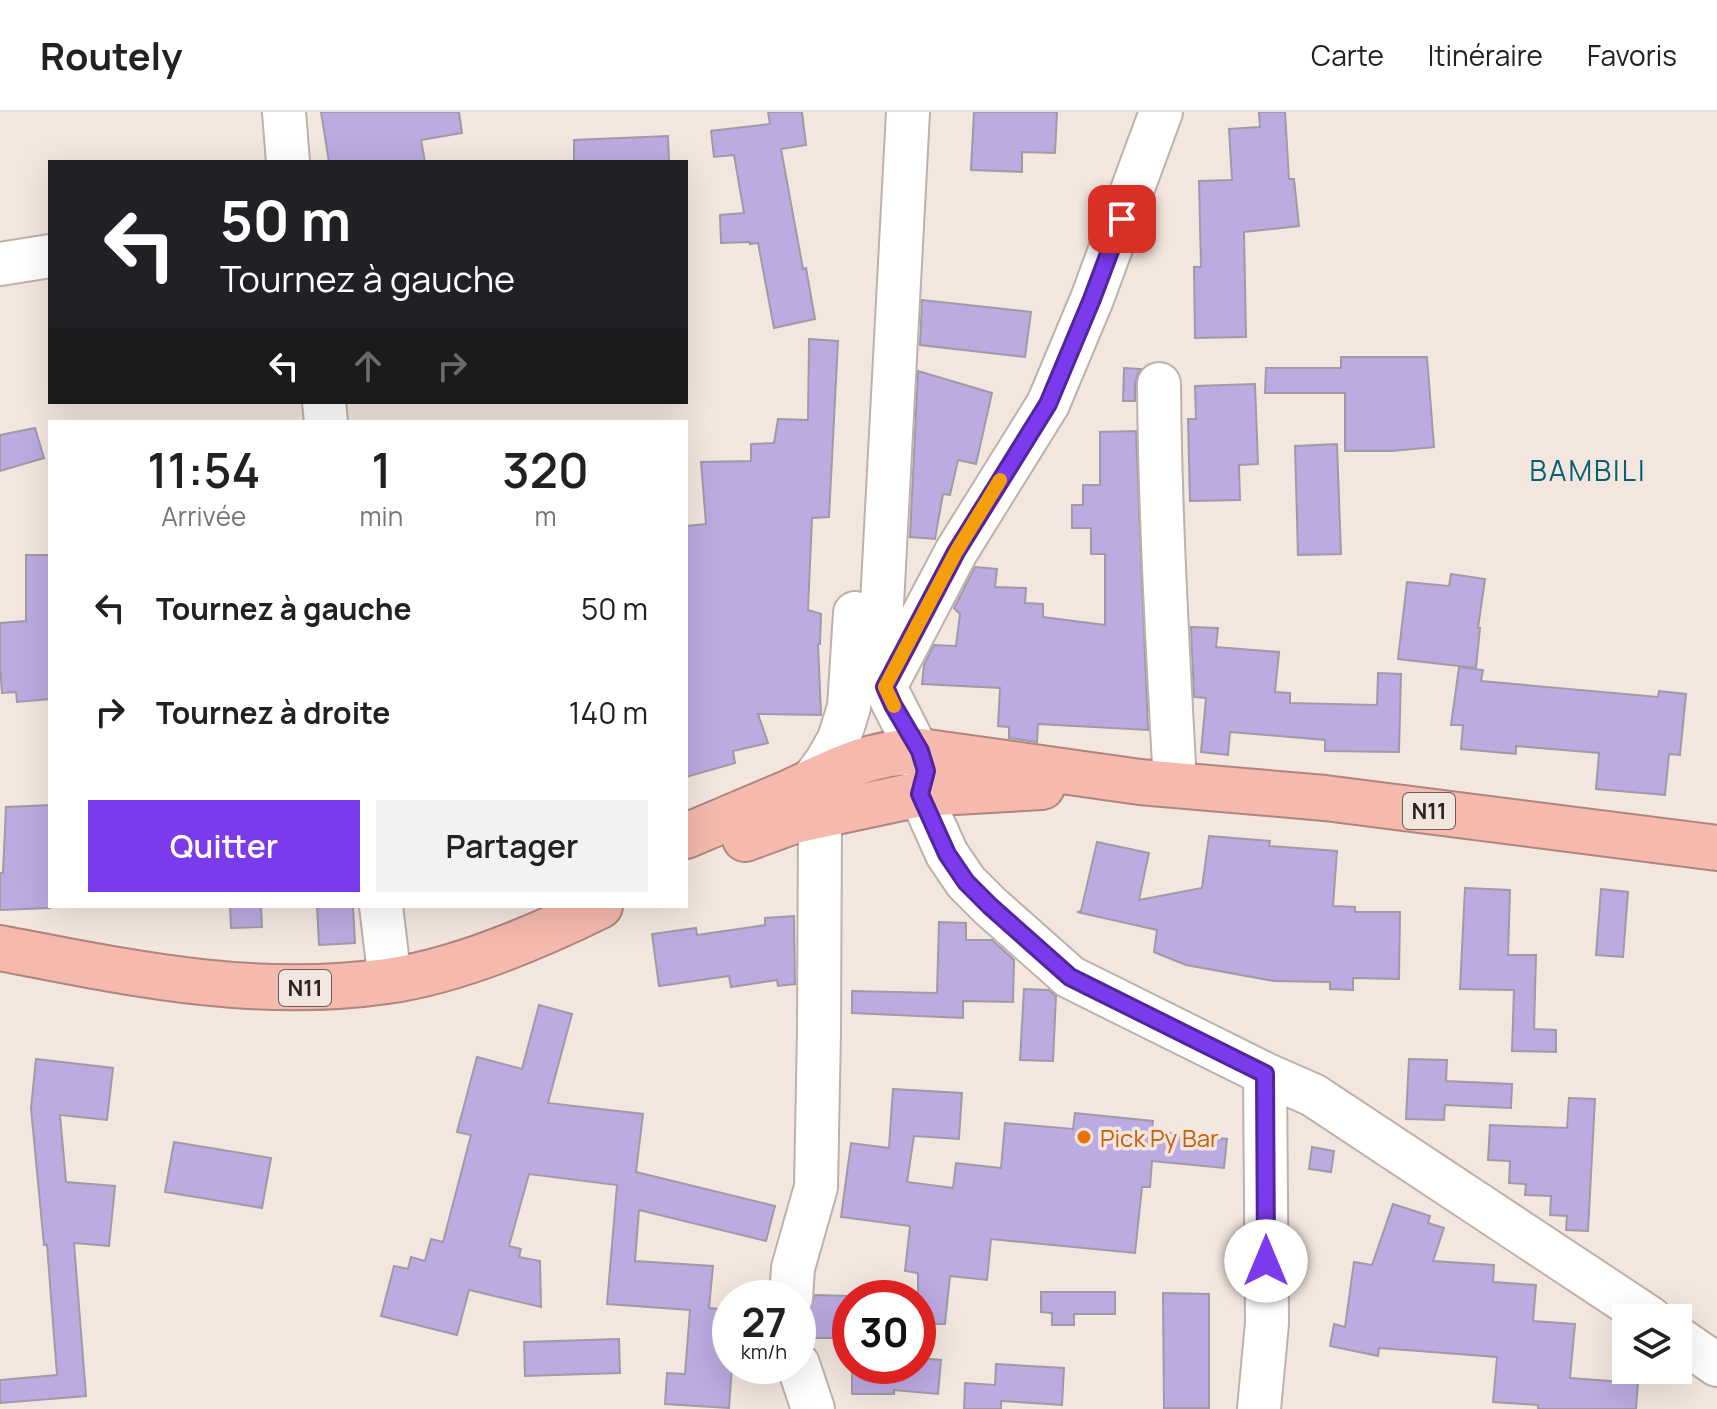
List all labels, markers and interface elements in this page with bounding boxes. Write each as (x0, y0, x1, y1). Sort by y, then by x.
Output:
text: Routely (40, 29, 183, 81)
text: Carte (1311, 36, 1384, 74)
text: Itinéraire (1428, 36, 1543, 74)
text: Favoris (1587, 36, 1677, 74)
text: 50 m (220, 181, 351, 258)
pin (1088, 185, 1156, 253)
icon: left (88, 192, 192, 296)
icon: arrive (1100, 197, 1144, 241)
text: Tournez à gauche (220, 254, 515, 303)
icon: left (262, 344, 306, 388)
icon: ahead (346, 344, 390, 388)
icon: right (430, 344, 474, 388)
text: 11:54 (147, 437, 260, 502)
text: 1 (371, 437, 391, 502)
text: 320 (502, 437, 589, 502)
district label: BAMBILI (1530, 451, 1646, 489)
text: Arrivée (161, 498, 246, 534)
text: min (360, 498, 403, 534)
text: m (535, 498, 557, 534)
icon: left (88, 586, 132, 630)
text: Tournez à gauche (156, 588, 412, 629)
text: 50 m (581, 588, 648, 629)
icon: right (88, 690, 132, 734)
text: Tournez à droite (156, 692, 390, 733)
text: 140 m (569, 692, 648, 733)
road number: N11 (1403, 793, 1455, 829)
button: Quitter (88, 800, 360, 892)
button: Partager (376, 800, 648, 892)
road number: N11 (279, 970, 331, 1006)
place label: Pick Py Bar (1100, 1121, 1219, 1154)
marker: Pick Py Bar (1075, 1128, 1093, 1146)
position arrow (1224, 1219, 1308, 1303)
speed limit sign: 30 (832, 1280, 936, 1384)
text: 27 (741, 1294, 787, 1349)
map controls (1612, 1304, 1692, 1384)
button: layers (1612, 1304, 1692, 1384)
text: km/h (741, 1338, 787, 1365)

